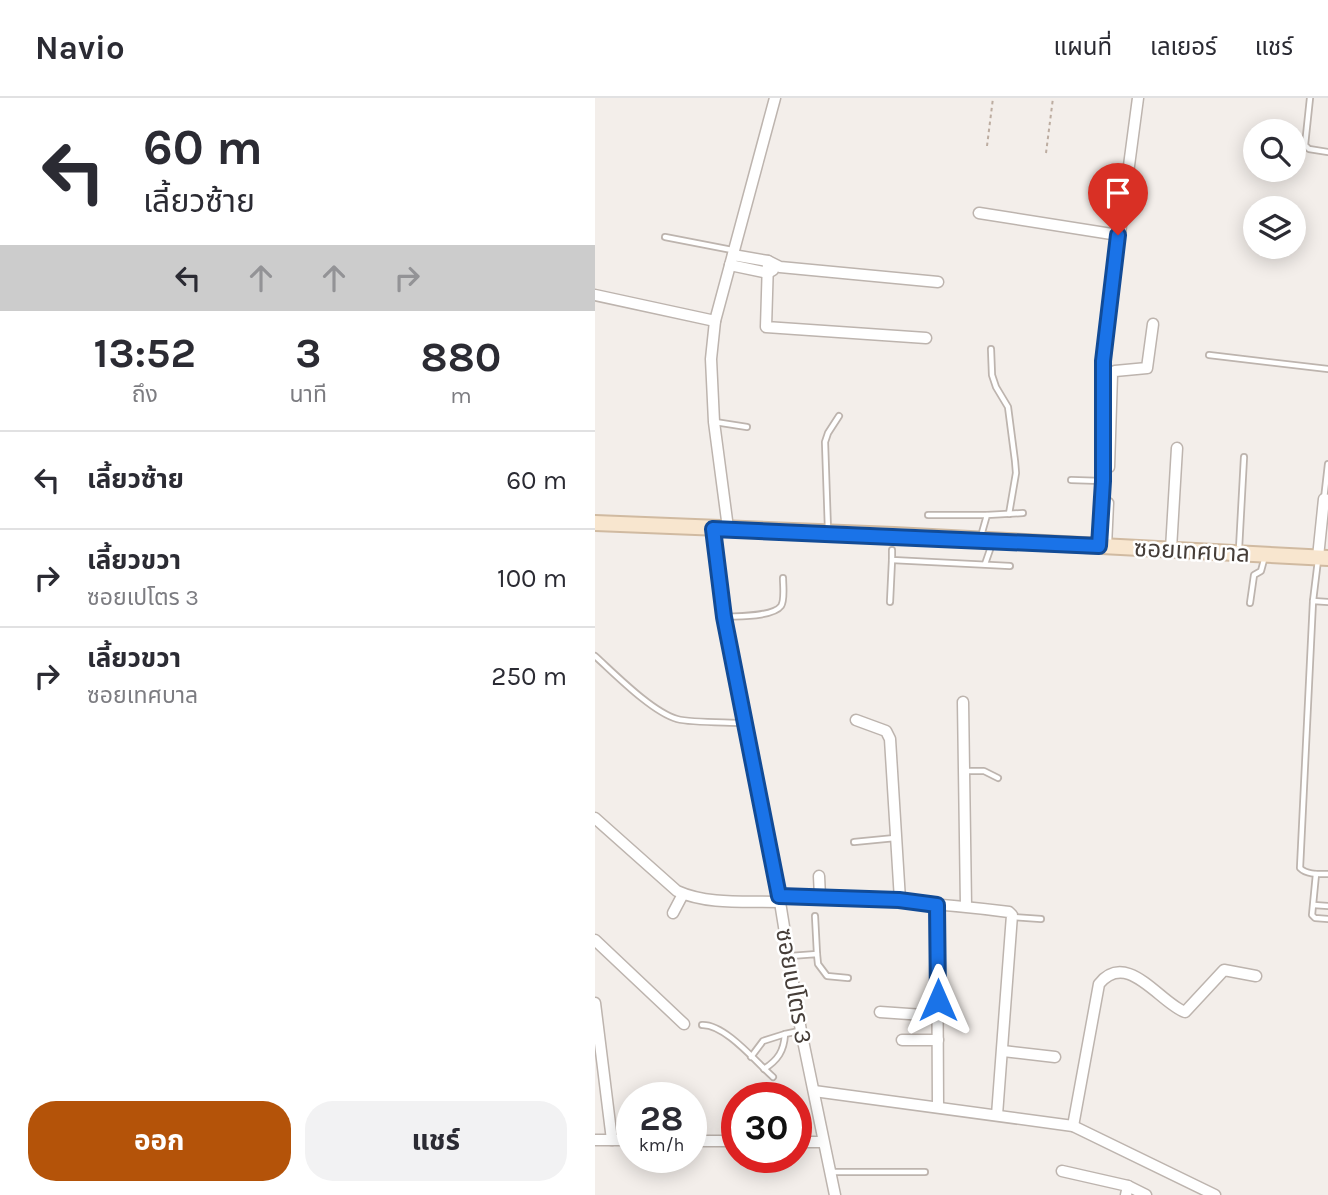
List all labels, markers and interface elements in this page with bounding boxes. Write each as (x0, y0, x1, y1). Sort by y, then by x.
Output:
text: Navio (35, 29, 125, 67)
text: แผนที่ (1054, 33, 1112, 61)
text: เลเยอร์ (1150, 33, 1217, 61)
text: แชร์ (1255, 33, 1293, 61)
text: 60 m (143, 119, 263, 176)
map controls (1243, 119, 1306, 259)
button: search (1243, 119, 1306, 182)
icon: left (28, 126, 119, 217)
pin (1088, 163, 1148, 235)
icon: arrive (1099, 174, 1137, 212)
text: เลี้ยวซ้าย (143, 183, 255, 220)
button: layers (1243, 196, 1306, 259)
icon: left (169, 259, 207, 297)
icon: ahead (242, 259, 280, 297)
icon: ahead (315, 259, 353, 297)
icon: right (388, 259, 426, 297)
text: 13:52 (94, 328, 196, 378)
text: 3 (295, 328, 321, 378)
text: 880 (421, 332, 501, 382)
text: ถึง (132, 381, 158, 408)
text: นาที (289, 381, 327, 408)
text: m (450, 382, 472, 409)
icon: left (28, 461, 66, 499)
text: เลี้ยวซ้าย (87, 464, 184, 495)
text: 60 m (506, 465, 567, 496)
street label: ซอยเทศบาล (1133, 534, 1251, 568)
text: เลี้ยวขวา (87, 545, 181, 576)
icon: right (28, 559, 66, 597)
text: 100 m (497, 563, 567, 594)
text: ซอยเปโตร 3 (87, 584, 199, 611)
text: เลี้ยวขวา (87, 643, 181, 674)
icon: right (28, 657, 66, 695)
text: 250 m (491, 661, 567, 692)
text: ซอยเทศบาล (87, 682, 198, 709)
street label: ซอยเปโตร 3 (770, 926, 818, 1046)
position arrow (901, 963, 975, 1037)
speed limit sign: 30 (721, 1082, 812, 1173)
text: 28 (640, 1098, 683, 1139)
button: ออก (28, 1101, 291, 1181)
button: แชร์ (305, 1101, 567, 1181)
text: km/h (639, 1134, 684, 1156)

